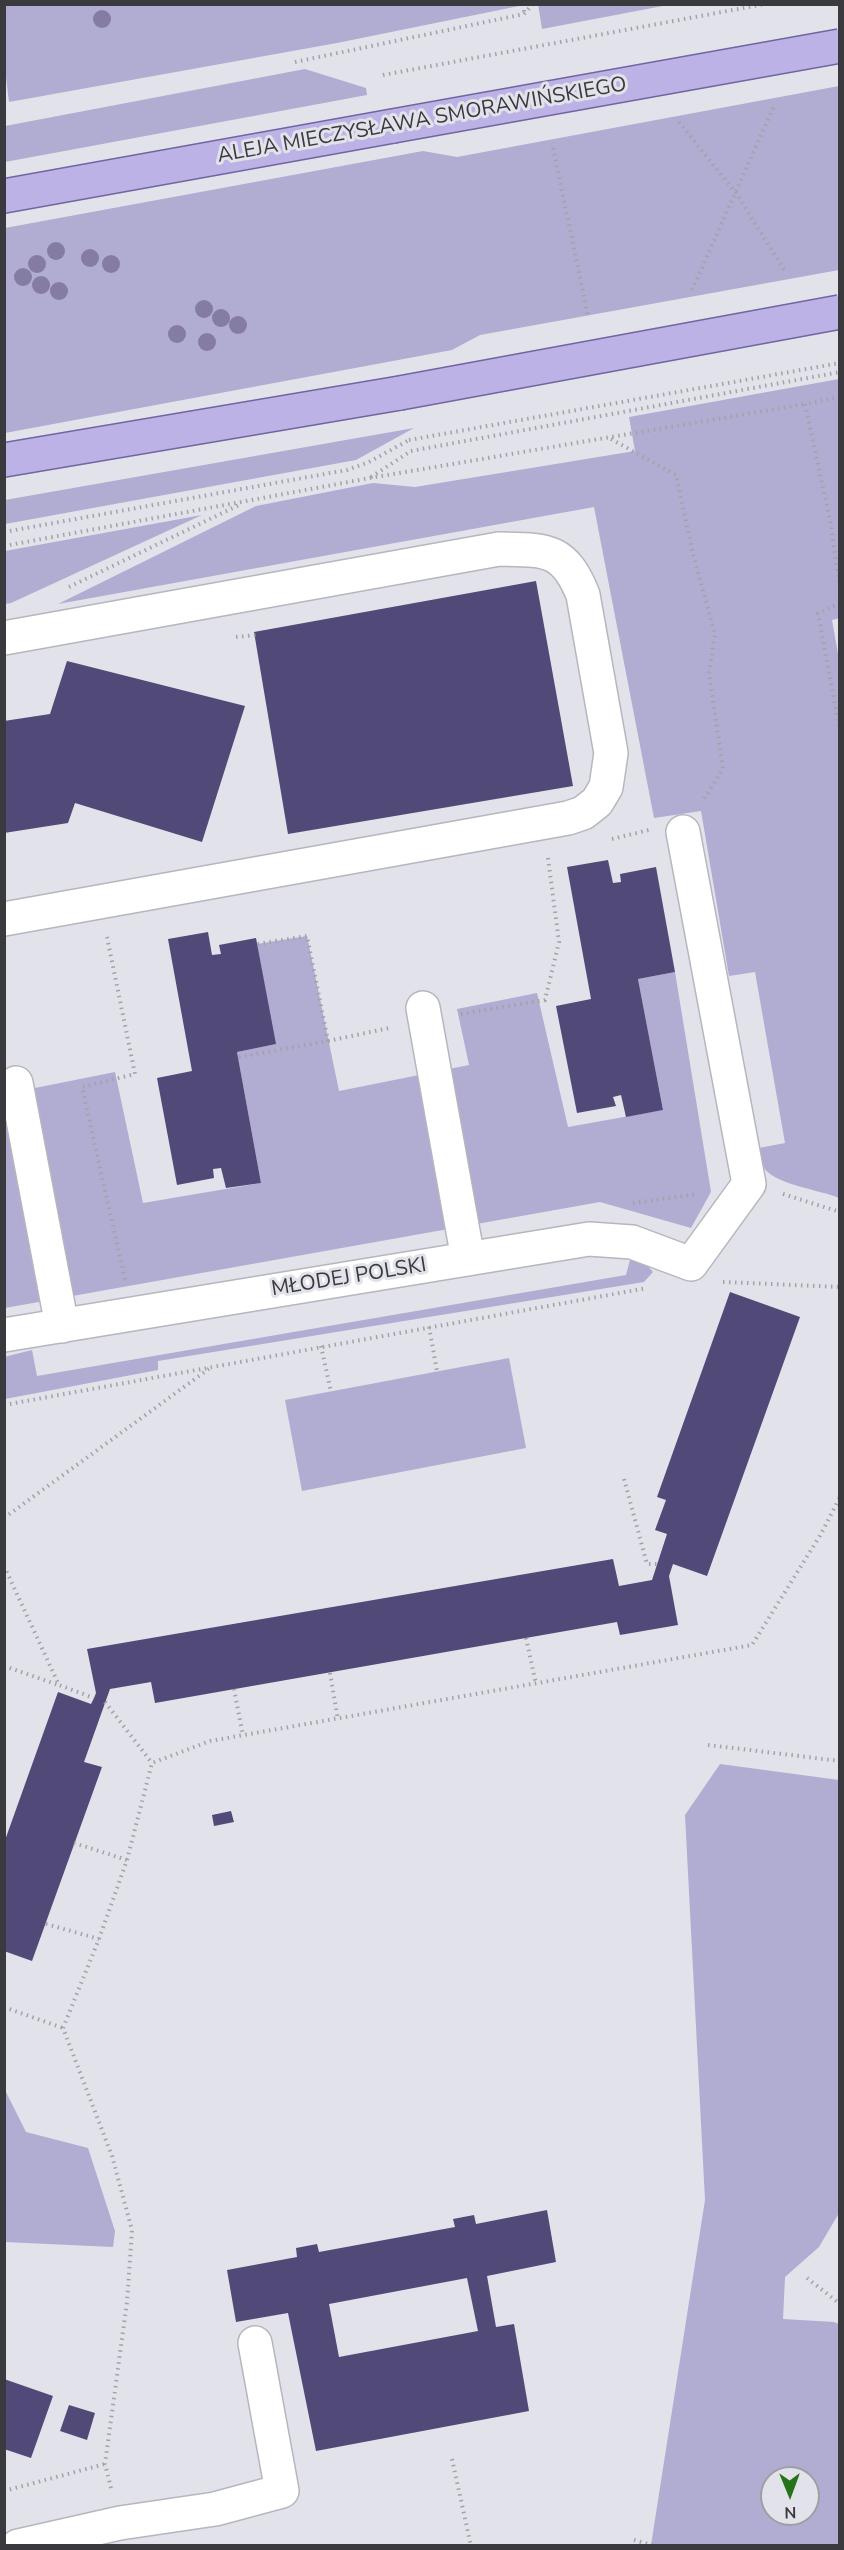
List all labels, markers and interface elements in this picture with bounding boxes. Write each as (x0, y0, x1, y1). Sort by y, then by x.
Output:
street label: ALEJA MIECZYSŁAWA SMORAWIŃSKIEGO (215, 73, 629, 169)
street label: MŁODEJ POLSKI (270, 1253, 428, 1303)
north arrow (760, 2466, 820, 2526)
text: N (784, 2501, 796, 2523)

